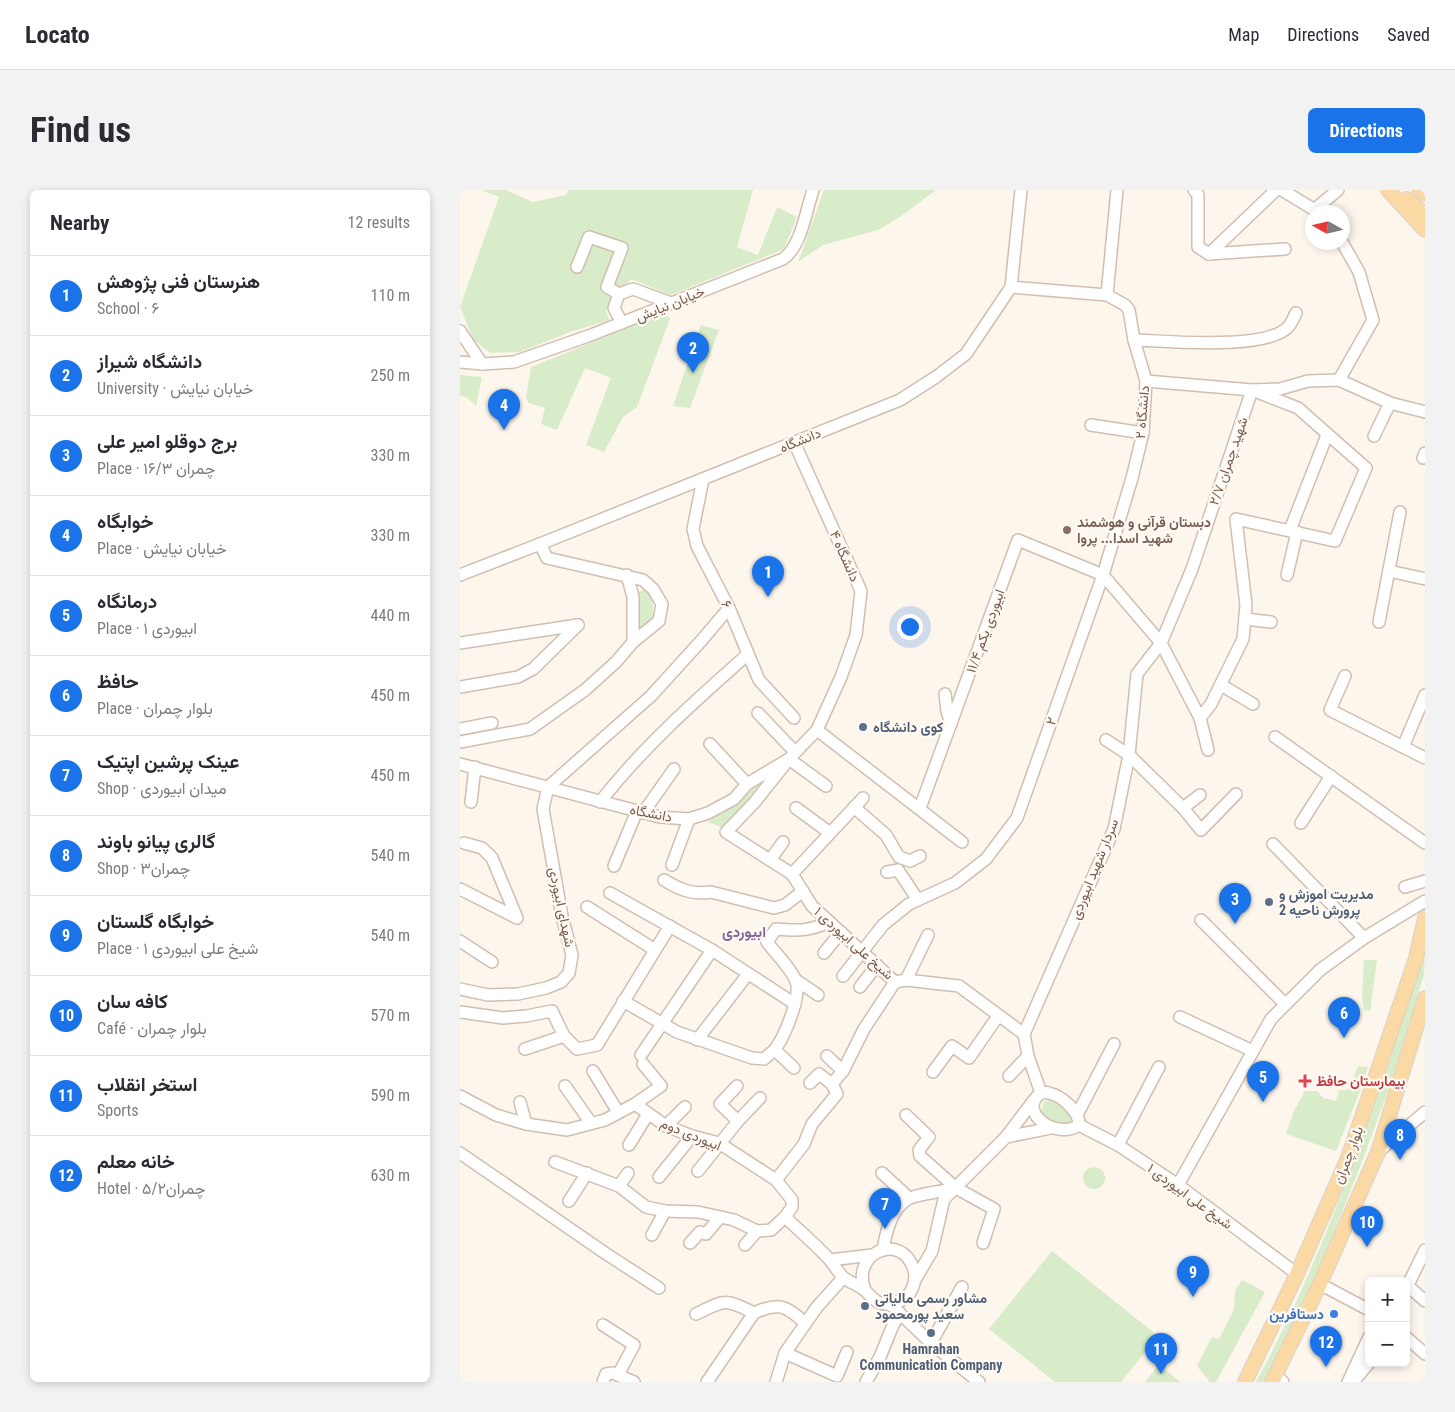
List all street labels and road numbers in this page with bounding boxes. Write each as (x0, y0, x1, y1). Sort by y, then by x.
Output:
street label: خیابان نیایش (633, 283, 707, 326)
street label: ۲ دانشگاه (1132, 384, 1152, 439)
street label: ۲/۷ شهید چمران (1205, 415, 1252, 508)
street label: دانشگاه (777, 424, 823, 455)
street label: ۴ دانشگاه (827, 528, 863, 584)
street label: ۱۱/۴ ابیوردی یکم (962, 587, 1008, 675)
street label: ۶ (718, 597, 736, 611)
street label: ۲ (1042, 715, 1060, 727)
street label: دانشگاه (628, 801, 674, 825)
street label: سردار شهید ابیوردی (1067, 817, 1122, 922)
street label: شهدای ابیوردی (545, 865, 578, 949)
street label: شیخ علی ابیوردی ۱ (809, 903, 897, 985)
street label: ابیوردی دوم (658, 1115, 724, 1154)
street label: بلوار چمران (1330, 1124, 1368, 1187)
street label: شیخ علی ابیوردی ۱ (1143, 1160, 1235, 1235)

